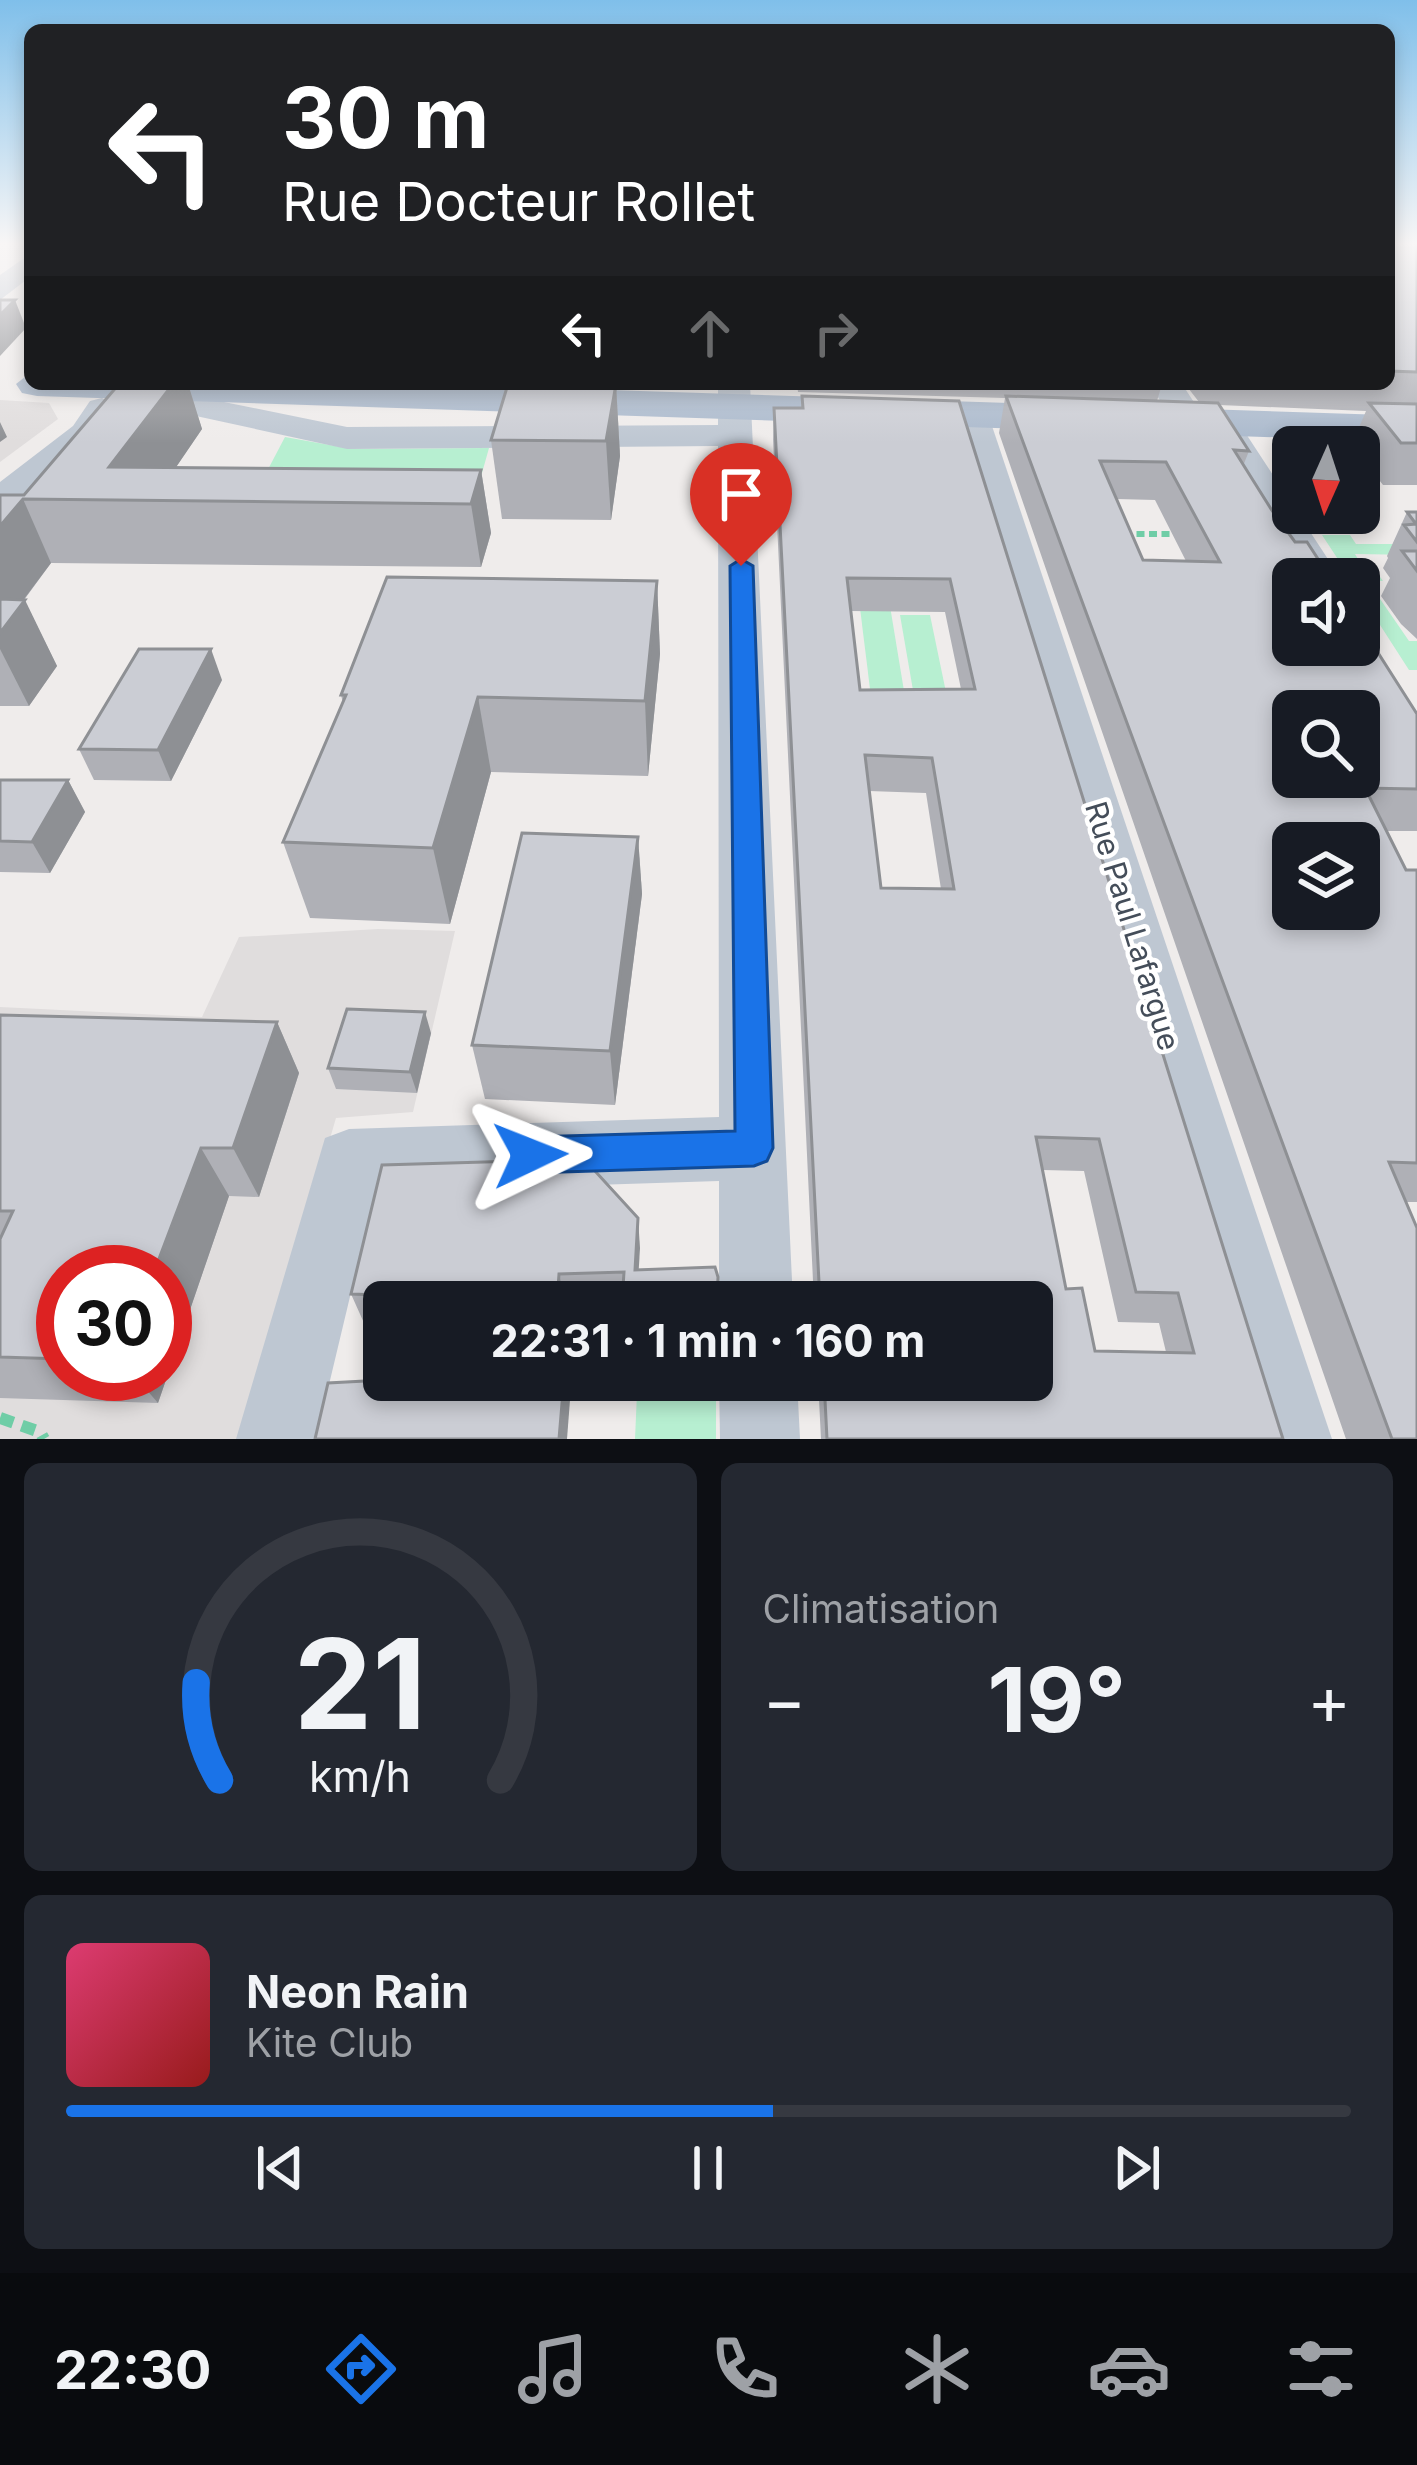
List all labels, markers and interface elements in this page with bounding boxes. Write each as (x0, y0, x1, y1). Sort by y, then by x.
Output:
text: 30 m (282, 67, 489, 168)
icon: left (84, 72, 240, 228)
text: Rue Docteur Rollet (282, 169, 755, 234)
icon: left (551, 300, 617, 366)
icon: ahead (677, 300, 743, 366)
icon: right (803, 300, 869, 366)
north arrow (1272, 426, 1380, 534)
map controls (1272, 426, 1380, 930)
pin (690, 443, 792, 566)
icon: arrive (708, 461, 774, 527)
button: sound (1272, 558, 1380, 666)
button: search (1272, 690, 1380, 798)
street label: Rue Paul Lafargue (1078, 797, 1188, 1054)
button: layers (1272, 822, 1380, 930)
position arrow (467, 1092, 593, 1218)
speed limit sign: 30 (36, 1245, 192, 1401)
text: 22:31 · 1 min · 160 m (491, 1313, 925, 1368)
text: Climatisation (763, 1585, 999, 1632)
text: 21 (294, 1608, 426, 1759)
text: 19° (987, 1645, 1126, 1754)
text: − (763, 1660, 806, 1740)
text: + (1307, 1660, 1351, 1740)
text: km/h (309, 1750, 411, 1802)
text: Neon Rain (246, 1964, 469, 2019)
text: Kite Club (246, 2019, 413, 2066)
icon: previous (247, 2135, 313, 2201)
icon: pause (675, 2135, 741, 2201)
icon: next (1104, 2135, 1170, 2201)
icon: directions (319, 2327, 403, 2411)
icon: music (511, 2327, 595, 2411)
icon: phone (703, 2327, 787, 2411)
icon: climate (895, 2327, 979, 2411)
icon: car (1087, 2327, 1171, 2411)
icon: filters (1279, 2327, 1363, 2411)
text: 22:30 (54, 2337, 211, 2402)

